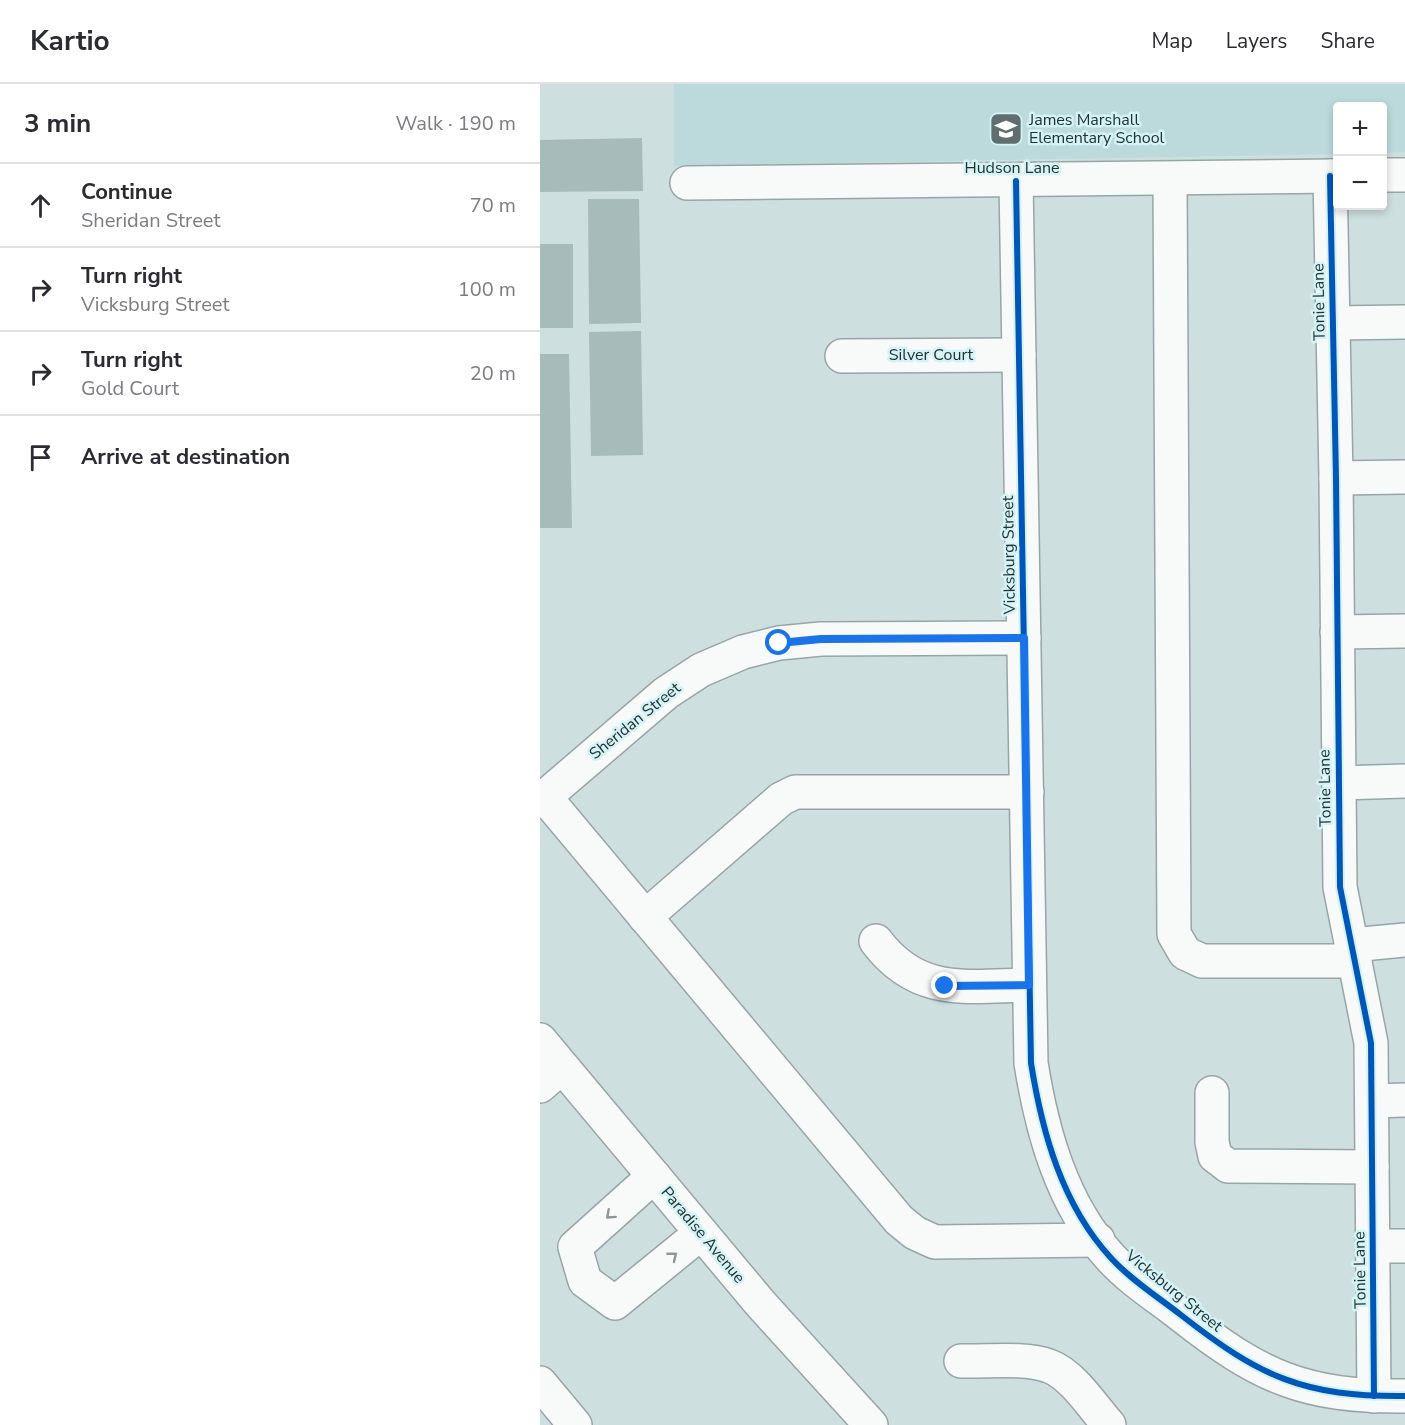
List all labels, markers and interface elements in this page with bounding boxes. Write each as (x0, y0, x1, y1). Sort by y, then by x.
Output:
text: Kartio (30, 22, 110, 60)
text: Map (1151, 27, 1193, 55)
text: Layers (1226, 27, 1287, 55)
text: Share (1320, 27, 1375, 55)
map controls (1333, 102, 1387, 210)
button: + (1333, 102, 1387, 156)
text: 3 min (24, 106, 91, 141)
place label: James Marshall Elementary School (1028, 109, 1165, 149)
text: Walk · 190 m (396, 110, 516, 137)
school or university icon: James Marshall Elementary School (988, 111, 1024, 147)
button: − (1333, 156, 1387, 210)
street label: Hudson Lane (964, 157, 1060, 179)
text: Continue (81, 177, 172, 207)
icon: ahead (24, 189, 57, 222)
text: 70 m (470, 192, 516, 219)
text: Sheridan Street (81, 207, 220, 234)
text: Turn right (81, 261, 182, 291)
street label: Tonie Lane (1307, 263, 1331, 341)
icon: right (24, 273, 57, 306)
text: 100 m (458, 276, 516, 303)
text: Vicksburg Street (81, 291, 229, 318)
street label: Silver Court (889, 344, 974, 366)
text: Turn right (81, 345, 182, 375)
icon: right (24, 357, 57, 390)
text: 20 m (470, 360, 516, 387)
text: Gold Court (81, 375, 179, 402)
icon: arrive (24, 441, 57, 474)
text: Arrive at destination (81, 442, 290, 472)
street label: Vicksburg Street (997, 495, 1021, 616)
route start (765, 629, 791, 655)
street label: Sheridan Street (585, 677, 686, 765)
street label: Tonie Lane (1313, 749, 1337, 827)
route end (931, 972, 957, 998)
street label: Paradise Avenue (656, 1182, 750, 1288)
one-way arrow (606, 1208, 617, 1219)
street label: Tonie Lane (1348, 1231, 1372, 1309)
street label: Vicksburg Street (1120, 1244, 1227, 1337)
one-way arrow (666, 1252, 677, 1263)

